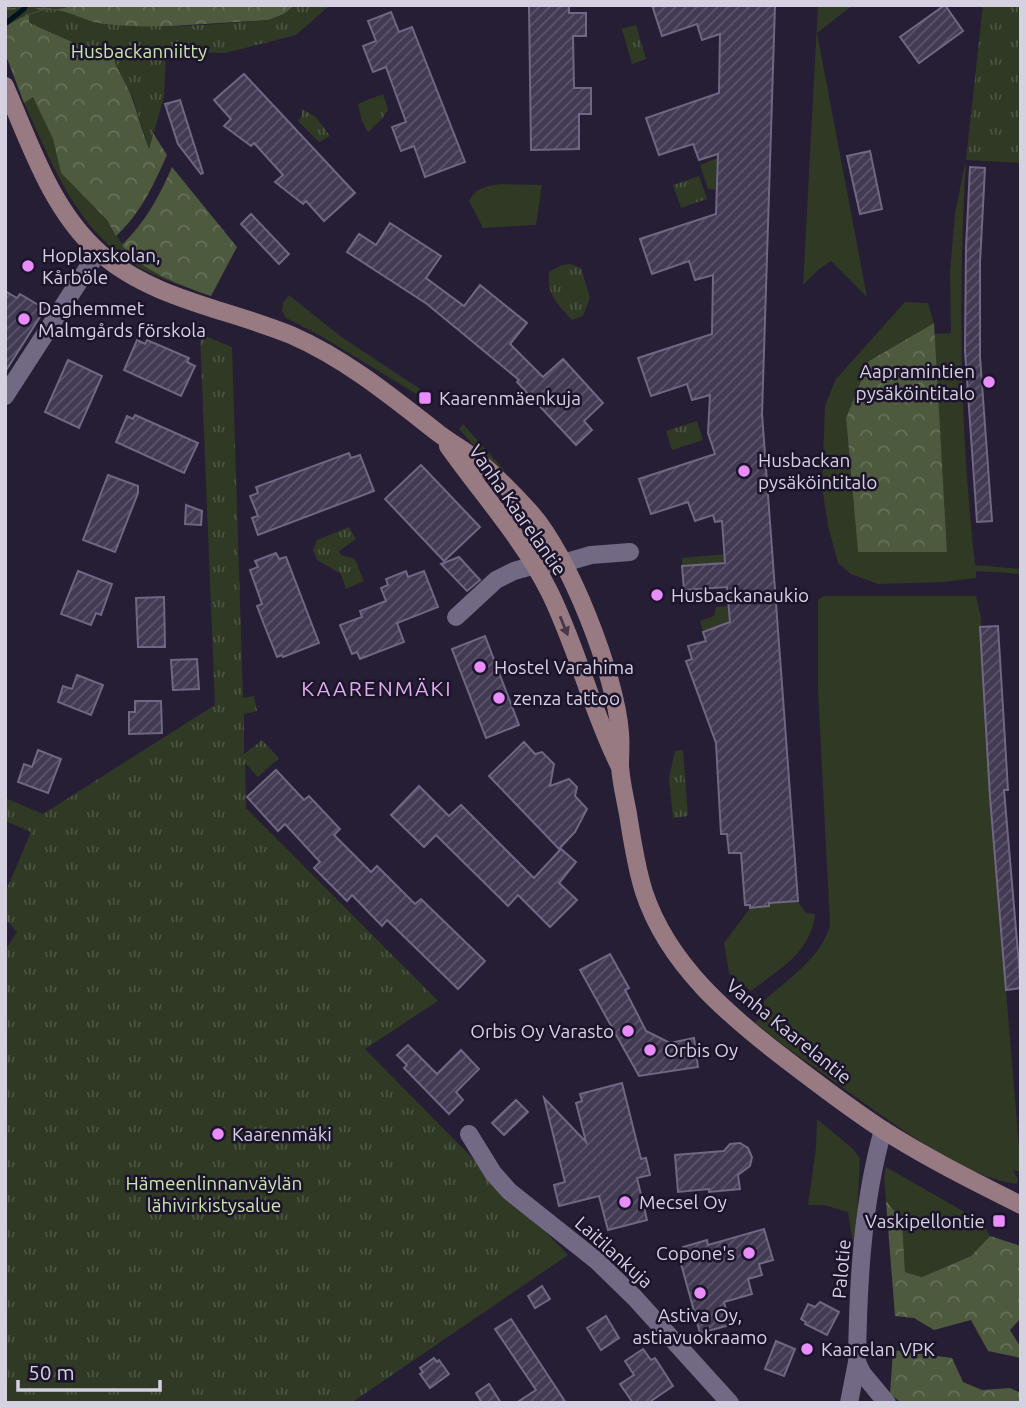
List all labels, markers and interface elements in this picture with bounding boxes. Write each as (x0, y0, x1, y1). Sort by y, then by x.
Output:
park label: Husbackanniitty (71, 40, 207, 62)
place label: Hoplaxskolan, Kårböle (42, 244, 161, 288)
marker: Hoplaxskolan, Kårböle (20, 258, 36, 274)
place label: Daghemmet Malmgårds förskola (38, 297, 206, 341)
marker: Daghemmet Malmgårds förskola (16, 311, 32, 327)
place label: Aapramintien pysäköintitalo (856, 360, 975, 404)
marker: Aapramintien pysäköintitalo (981, 374, 997, 390)
place label: Kaarenmäenkuja (439, 387, 581, 409)
marker: Kaarenmäenkuja (417, 390, 433, 406)
street label: Vanha Kaarelantie (465, 441, 571, 579)
place label: Husbackan pysäköintitalo (758, 449, 877, 493)
marker: Husbackan pysäköintitalo (736, 463, 752, 479)
place label: Husbackanaukio (671, 584, 809, 606)
marker: Husbackanaukio (649, 587, 665, 603)
one-way arrow (558, 616, 569, 637)
place label: Hostel Varahima (494, 656, 634, 678)
marker: Hostel Varahima (472, 659, 488, 675)
district label: KAARENMÄKI (301, 676, 453, 700)
place label: zenza tattoo (513, 687, 620, 709)
marker: zenza tattoo (491, 690, 507, 706)
street label: Vanha Kaarelantie (722, 974, 856, 1088)
place label: Orbis Oy Varasto (470, 1020, 614, 1042)
marker: Orbis Oy Varasto (620, 1023, 636, 1039)
place label: Orbis Oy (664, 1039, 738, 1061)
marker: Orbis Oy (642, 1042, 658, 1058)
place label: Kaarenmäki (232, 1123, 332, 1145)
marker: Kaarenmäki (210, 1126, 226, 1142)
park label: Hämeenlinnanväylän lähivirkistysalue (126, 1172, 302, 1216)
place label: Mecsel Oy (639, 1191, 727, 1213)
marker: Mecsel Oy (617, 1194, 633, 1210)
place label: Vaskipellontie (865, 1210, 985, 1232)
street label: Laitilankuja (571, 1212, 657, 1292)
marker: Vaskipellontie (991, 1213, 1007, 1229)
street label: Palotie (827, 1238, 855, 1300)
place label: Copone's (656, 1242, 735, 1264)
marker: Copone's (741, 1245, 757, 1261)
marker: Astiva Oy, astiavuokraamo (692, 1285, 708, 1301)
place label: Astiva Oy, astiavuokraamo (633, 1304, 767, 1348)
place label: Kaarelan VPK (821, 1338, 935, 1360)
marker: Kaarelan VPK (799, 1341, 815, 1357)
scale bar (18, 1348, 159, 1392)
text: 50 m (28, 1360, 75, 1384)

